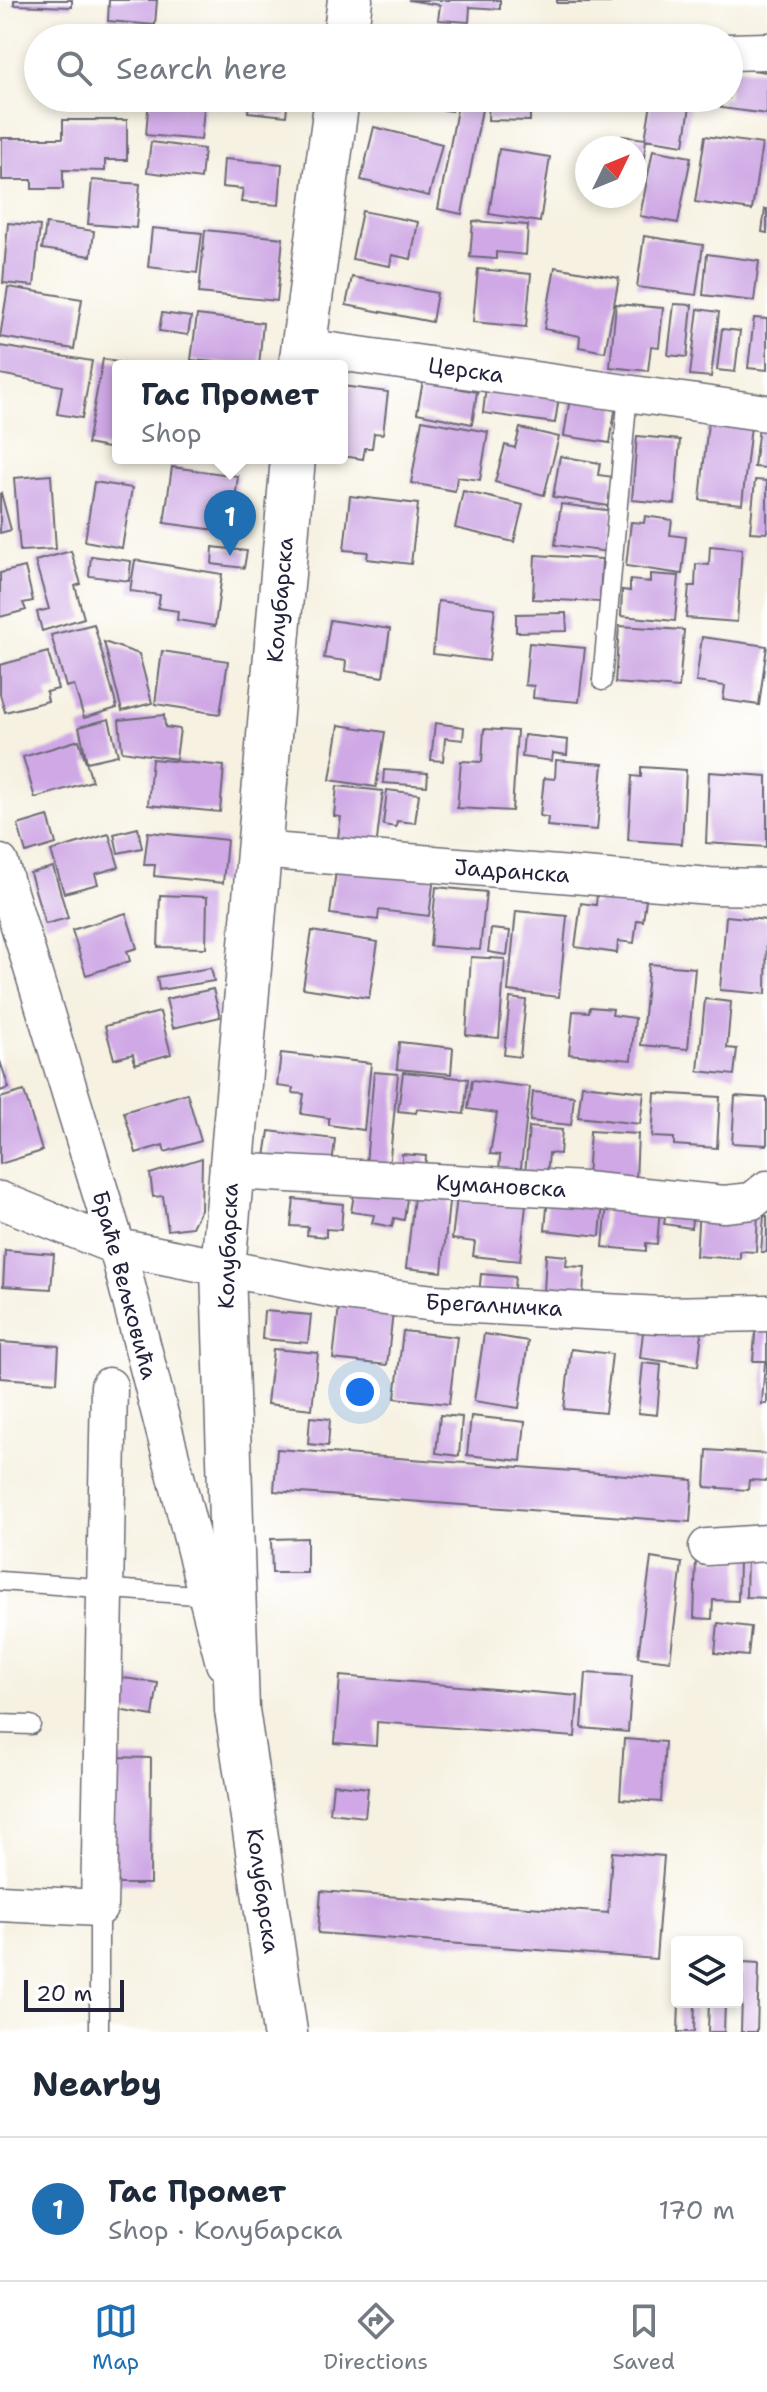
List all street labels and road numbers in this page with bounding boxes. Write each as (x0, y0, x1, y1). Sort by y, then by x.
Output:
street label: Церска (426, 350, 506, 390)
street label: Колубарска (260, 536, 300, 664)
street label: Јадранска (453, 852, 571, 890)
street label: Кумановска (435, 1168, 567, 1204)
street label: Колубарска (211, 1182, 245, 1309)
street label: Браће Вељковића (86, 1187, 164, 1383)
street label: Брегалничка (425, 1287, 564, 1323)
street label: Колубарска (240, 1827, 286, 1956)

